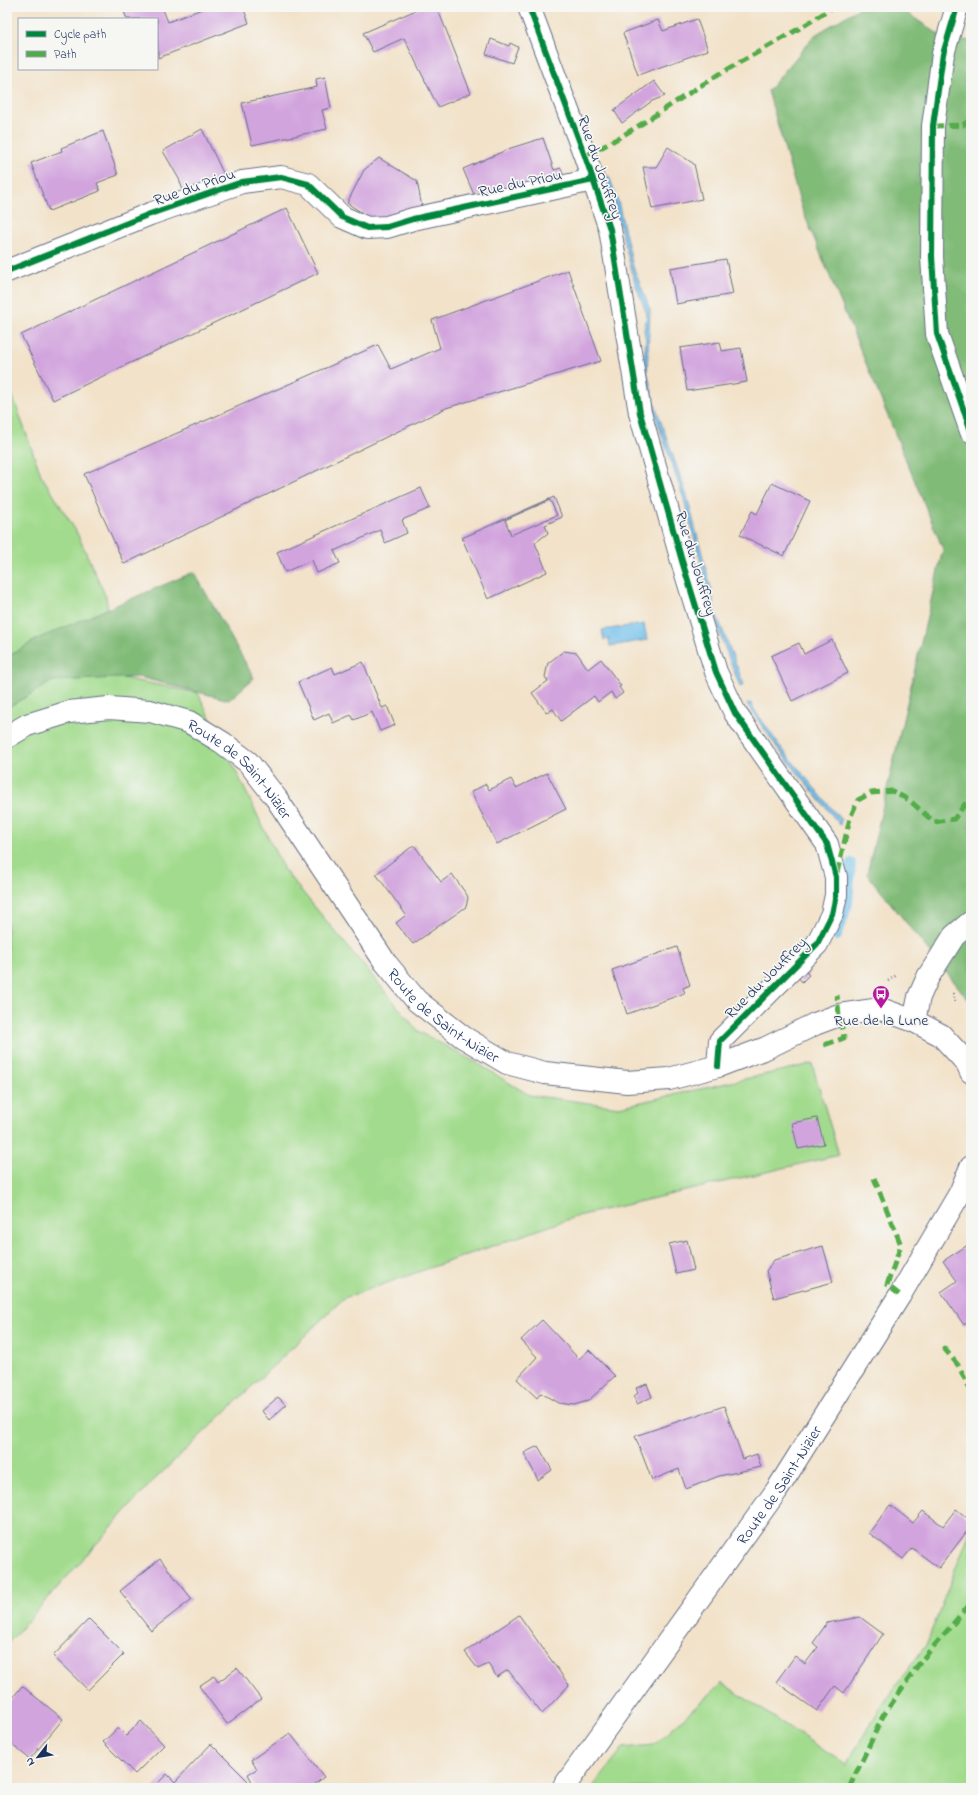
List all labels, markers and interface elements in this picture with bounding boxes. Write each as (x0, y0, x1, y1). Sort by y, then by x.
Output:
legend (18, 18, 158, 70)
text: Cycle path (54, 26, 106, 45)
text: Path (54, 46, 77, 64)
street label: Rue du Jouffrey (570, 112, 628, 223)
street label: Rue du Priou (151, 163, 239, 213)
street label: Rue du Priou (476, 163, 564, 205)
street label: Rue du Jouffrey (668, 508, 722, 619)
street label: Route de Saint-Nizier (182, 714, 297, 825)
street label: Rue du Jouffrey (720, 932, 813, 1025)
street label: Route de Saint-Nizier (381, 964, 503, 1070)
bus stop icon: Rue de la Lune (871, 984, 891, 1009)
place label: Rue de la Lune (834, 1009, 929, 1033)
street label: Route de Saint-Nizier (731, 1421, 829, 1551)
north arrow (18, 1737, 58, 1777)
text: N (22, 1754, 39, 1769)

